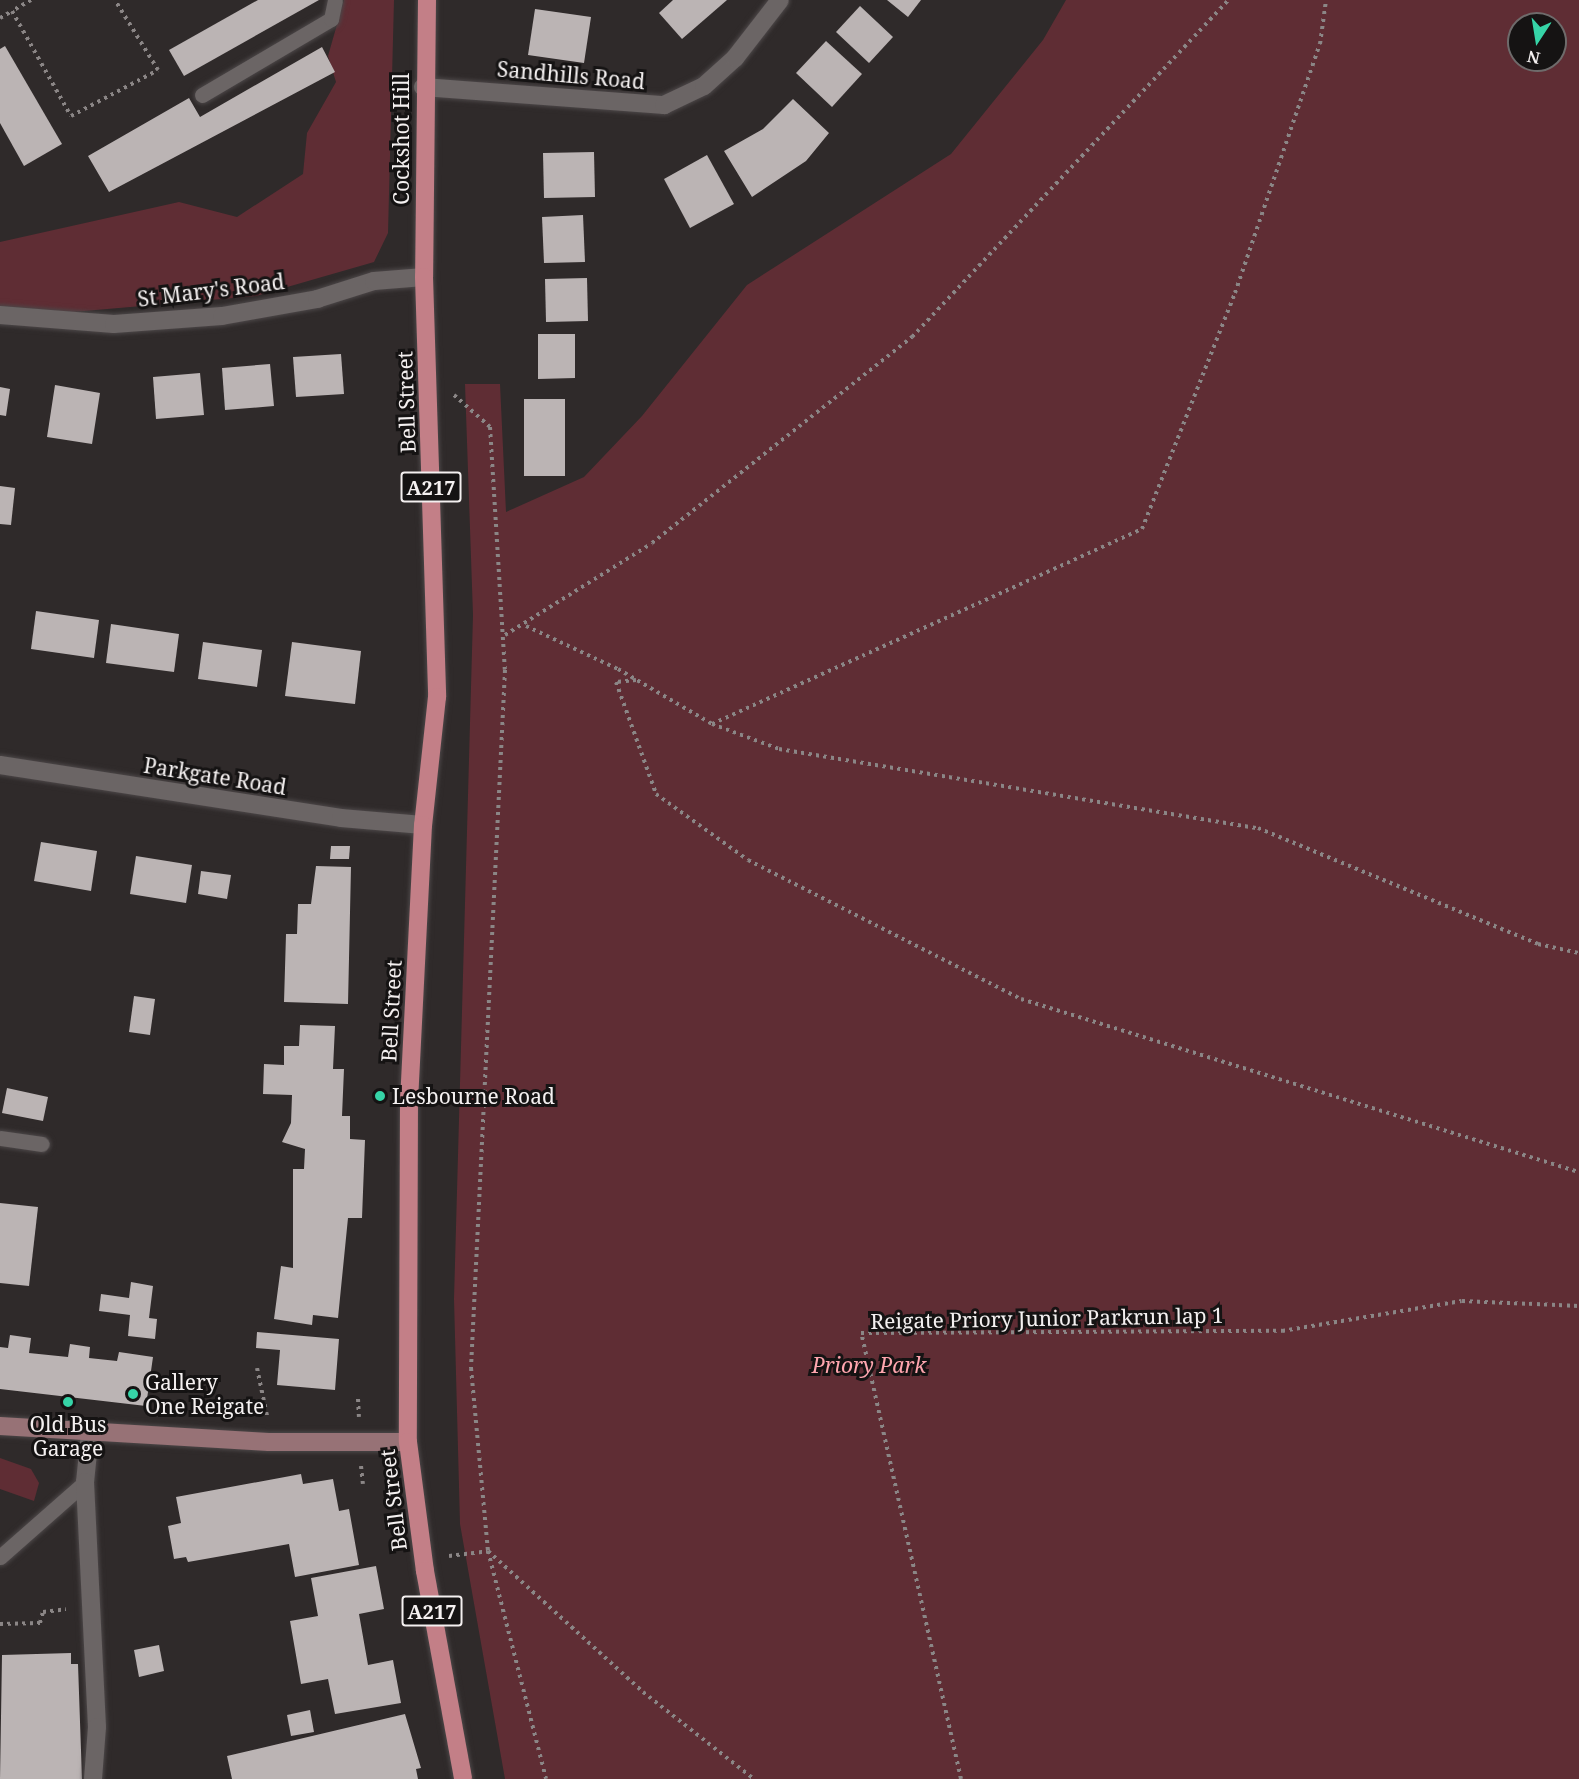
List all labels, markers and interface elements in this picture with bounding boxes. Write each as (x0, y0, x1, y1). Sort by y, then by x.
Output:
north arrow (1507, 12, 1567, 72)
text: N (1525, 46, 1542, 70)
street label: Sandhills Road (496, 56, 646, 94)
street label: Cockshot Hill (388, 73, 414, 205)
street label: St Mary's Road (136, 268, 286, 312)
street label: Bell Street (392, 351, 420, 453)
road number: A217 (400, 470, 462, 504)
street label: Parkgate Road (142, 752, 288, 800)
street label: Bell Street (376, 959, 406, 1063)
place label: Lesbourne Road (392, 1083, 555, 1109)
marker: Lesbourne Road (373, 1089, 387, 1103)
street label: Reigate Priory Junior Parkrun lap 1 (870, 1302, 1224, 1334)
park label: Priory Park (812, 1352, 926, 1378)
place label: Gallery One Reigate (145, 1369, 264, 1419)
marker: Gallery One Reigate (126, 1387, 140, 1401)
marker: Old Bus Garage (61, 1395, 75, 1409)
place label: Old Bus Garage (30, 1411, 106, 1461)
street label: Bell Street (374, 1448, 412, 1552)
road number: A217 (400, 1594, 464, 1628)

